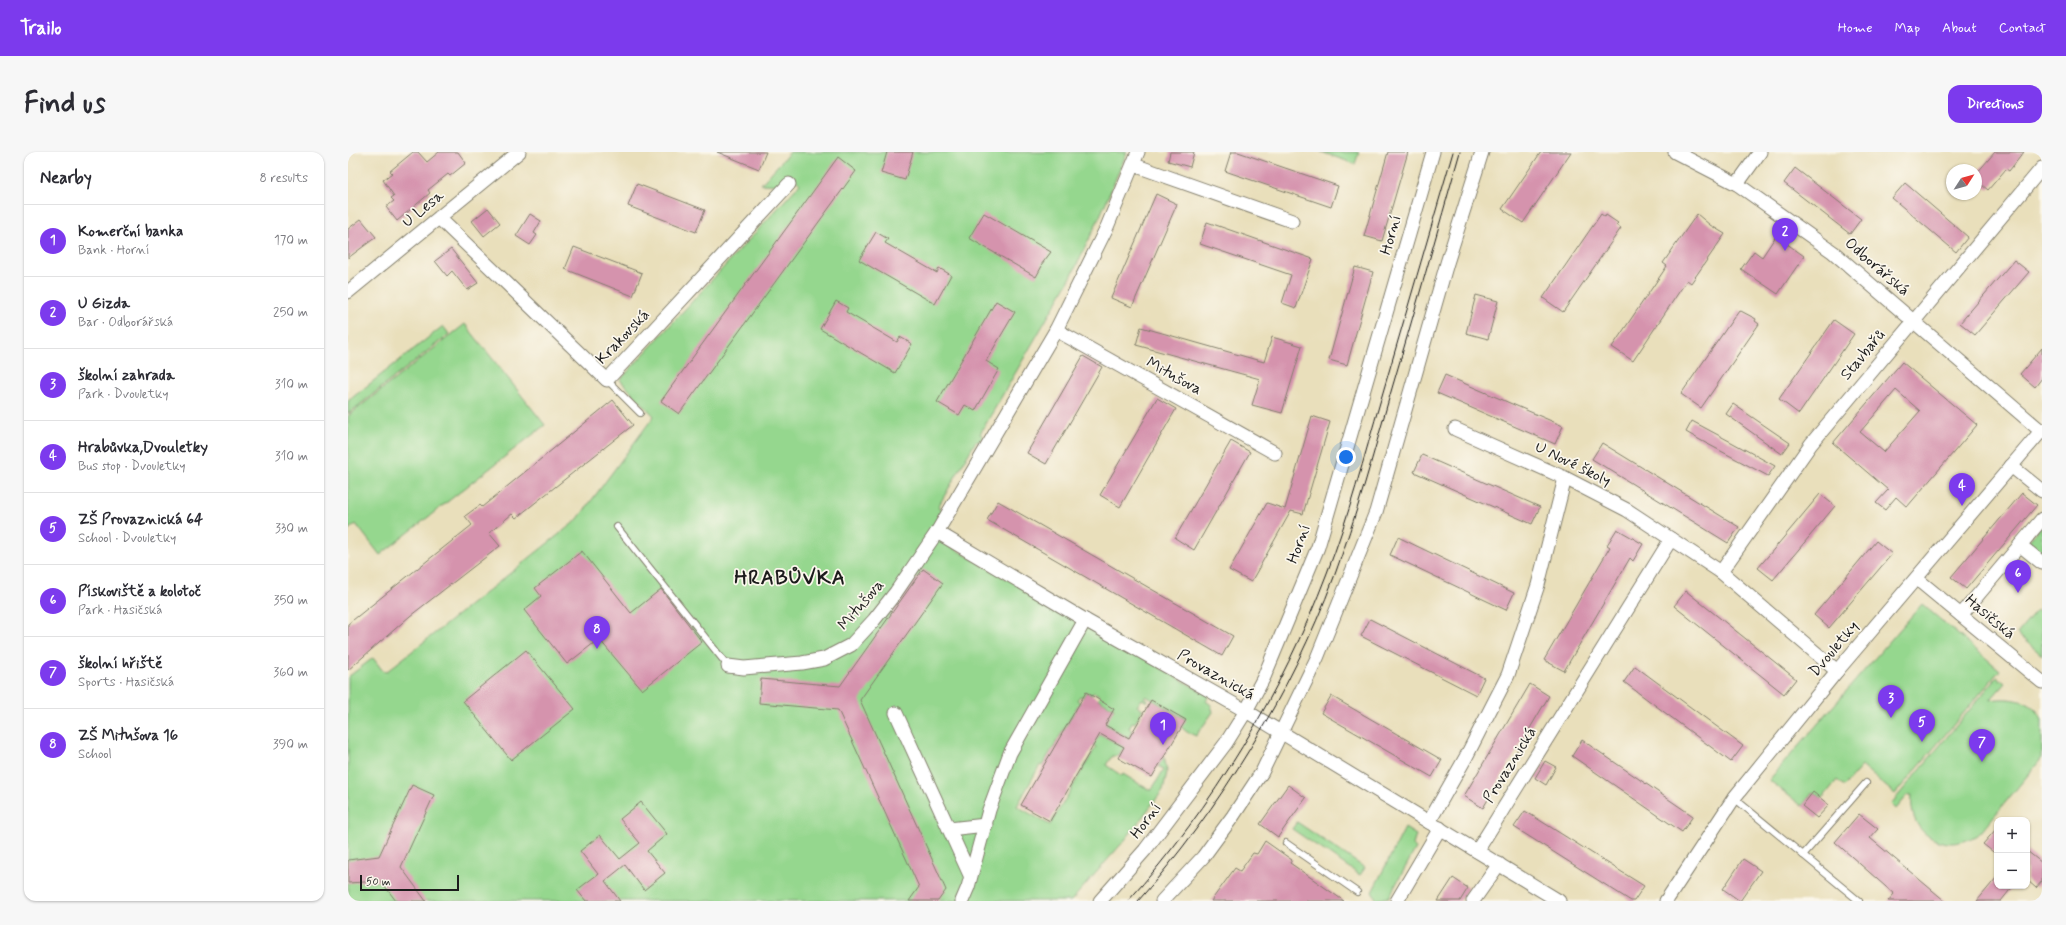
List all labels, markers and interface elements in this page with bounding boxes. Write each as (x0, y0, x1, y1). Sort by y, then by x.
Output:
text: Trailo (20, 16, 62, 41)
text: Home (1838, 19, 1872, 37)
text: Map (1894, 19, 1920, 37)
text: About (1942, 19, 1977, 37)
text: Contact (1999, 19, 2046, 37)
button: Directions (1948, 85, 2042, 123)
text: Find us (24, 86, 105, 123)
north arrow (1946, 164, 1982, 200)
text: Nearby (40, 167, 92, 189)
text: 8 results (260, 170, 308, 187)
street label: U Lesa (398, 185, 449, 232)
street label: Horní (1375, 213, 1407, 257)
pin: 2 (1772, 218, 1798, 251)
text: Komerční banka (78, 222, 183, 242)
text: 1 (50, 232, 56, 249)
text: 170 m (274, 232, 308, 249)
street label: Odborářská (1840, 233, 1914, 301)
text: Bank · Horní (78, 242, 150, 259)
text: U Gizda (78, 294, 130, 314)
text: 2 (50, 304, 56, 321)
text: 250 m (273, 304, 308, 321)
street label: Krakovská (591, 305, 655, 369)
text: Bar · Odborářská (78, 314, 173, 331)
street label: Stavbařů (1836, 325, 1890, 385)
street label: Mitušova (1142, 352, 1206, 400)
text: školní zahrada (78, 366, 175, 386)
text: 3 (50, 376, 56, 393)
text: 310 m (275, 376, 308, 393)
text: Park · Dvouletky (78, 386, 168, 403)
street label: U Nové školy (1531, 437, 1615, 491)
text: Hrabůvka,Dvouletky (78, 438, 208, 458)
your location (1336, 447, 1356, 467)
text: 4 (49, 448, 57, 465)
text: 310 m (275, 448, 308, 465)
text: Bus stop · Dvouletky (78, 458, 186, 475)
pin: 4 (1949, 473, 1975, 506)
text: ZŠ Provaznická 64 (78, 510, 203, 530)
text: 5 (49, 520, 57, 537)
text: 330 m (275, 520, 308, 537)
street label: Horní (1282, 521, 1316, 567)
text: School · Dvouletky (78, 530, 176, 547)
pin: 6 (2005, 560, 2031, 593)
district label: HRABŮVKA (734, 565, 846, 592)
street label: Mitušova (833, 575, 889, 635)
text: Pískoviště a kolotoč (78, 582, 201, 602)
street label: Hasičská (1960, 590, 2020, 644)
text: 6 (50, 592, 56, 609)
text: 350 m (274, 592, 308, 609)
text: Park · Hasičská (78, 602, 162, 619)
pin: 8 (584, 616, 610, 649)
street label: Dvouletky (1804, 617, 1864, 681)
street label: Provaznická (1173, 644, 1259, 706)
text: školní hřiště (78, 654, 162, 674)
text: 7 (49, 664, 57, 681)
text: 360 m (273, 664, 308, 681)
text: Sports · Hasičská (78, 674, 174, 691)
pin: 3 (1878, 685, 1904, 718)
pin: 5 (1909, 709, 1935, 742)
pin: 1 (1150, 712, 1176, 745)
street label: Provaznická (1478, 723, 1542, 807)
text: ZŠ Mitušova 16 (78, 726, 178, 746)
pin: 7 (1969, 729, 1995, 762)
text: 8 (49, 736, 57, 753)
text: 390 m (273, 736, 308, 753)
text: School (78, 746, 112, 763)
street label: Horní (1125, 799, 1167, 843)
map controls (1994, 817, 2030, 889)
button: + (1994, 817, 2030, 853)
button: − (1994, 853, 2030, 889)
scale bar (360, 873, 459, 892)
text: 50 m (366, 875, 391, 889)

